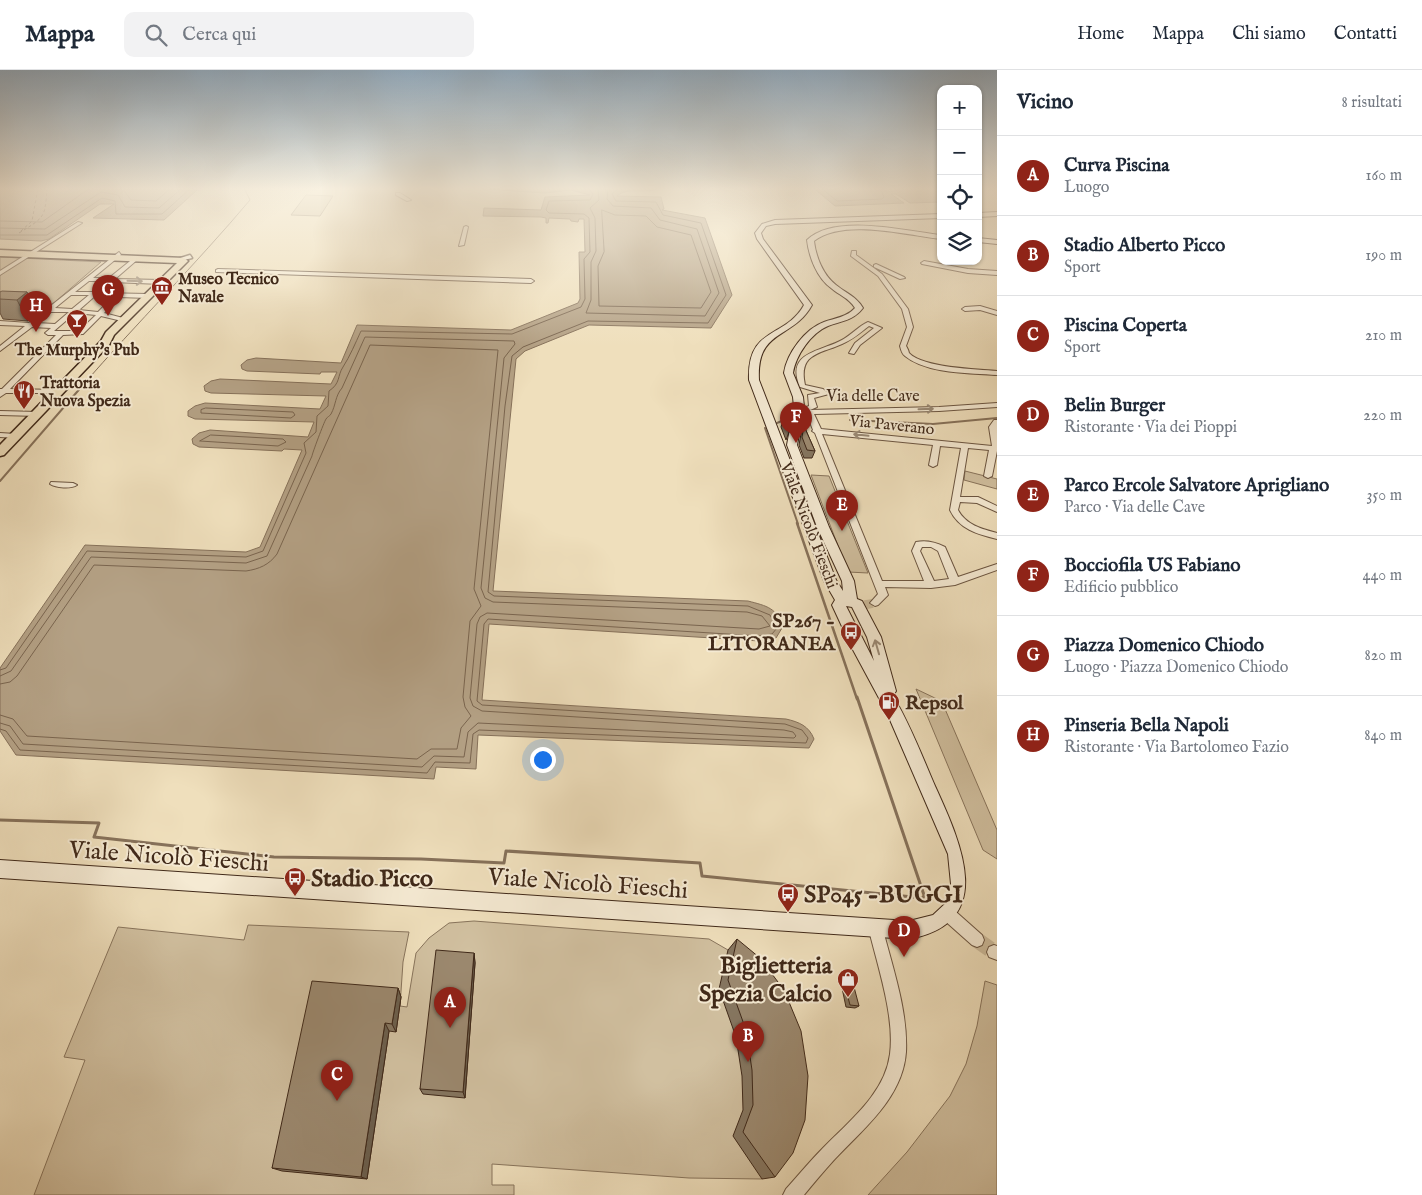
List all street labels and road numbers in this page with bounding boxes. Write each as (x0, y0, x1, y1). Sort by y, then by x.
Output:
street label: Via delle Cave (825, 387, 920, 407)
street label: Via Paverano (847, 411, 936, 440)
street label: Viale Nicolò Fieschi (775, 459, 841, 592)
street label: Viale Nicolò Fieschi (67, 835, 270, 880)
street label: Viale Nicolò Fieschi (486, 862, 689, 907)

